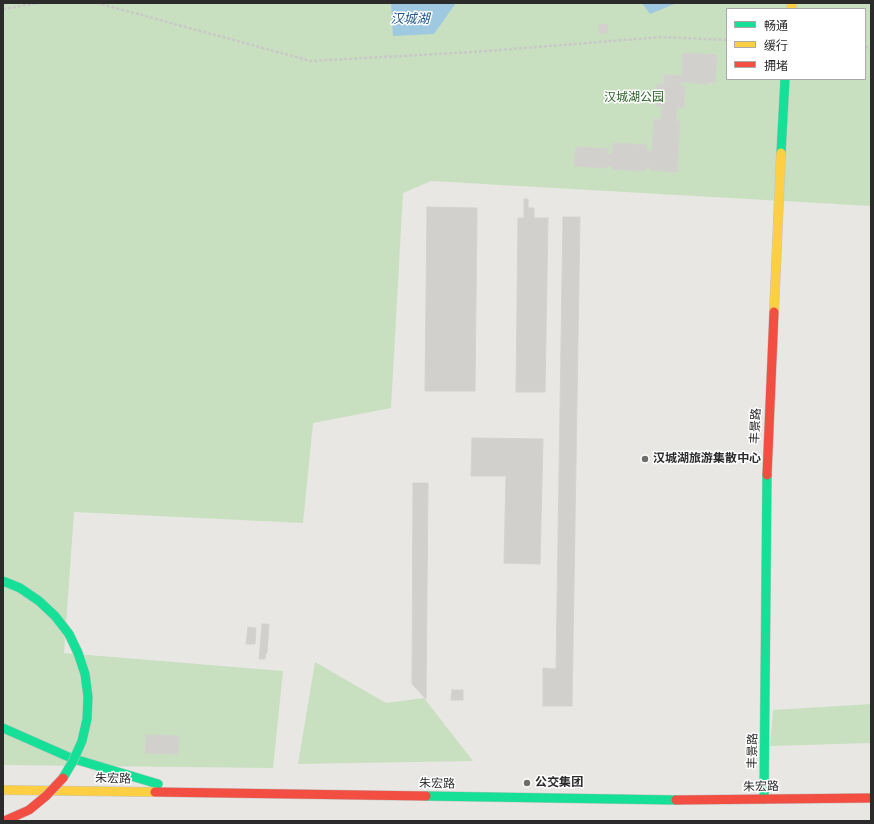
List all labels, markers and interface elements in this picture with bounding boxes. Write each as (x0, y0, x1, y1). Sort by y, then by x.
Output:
legend (726, 8, 866, 80)
water label: 汉城湖 (391, 11, 429, 27)
text: 畅通 (764, 19, 788, 33)
text: 缓行 (764, 39, 788, 53)
text: 拥堵 (764, 59, 788, 73)
park label: 汉城湖公园 (604, 91, 664, 105)
street label: 丰景路 (748, 408, 764, 444)
place label: 汉城湖旅游集散中心 (653, 452, 761, 466)
marker: 汉城湖旅游集散中心 (640, 454, 650, 464)
street label: 丰景路 (745, 733, 761, 769)
street label: 朱宏路 (95, 771, 131, 787)
street label: 朱宏路 (419, 776, 455, 792)
place label: 公交集团 (535, 776, 583, 790)
marker: 公交集团 (522, 778, 532, 788)
street label: 朱宏路 (743, 779, 779, 795)

